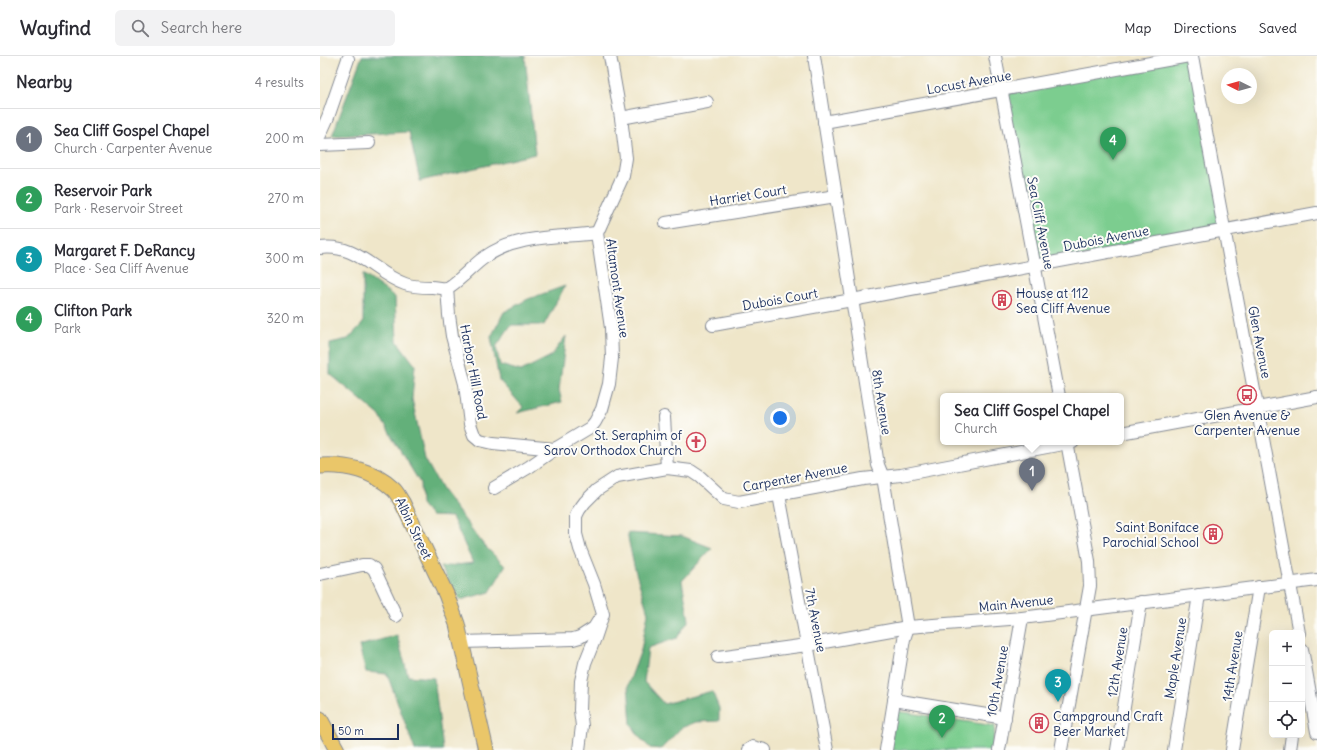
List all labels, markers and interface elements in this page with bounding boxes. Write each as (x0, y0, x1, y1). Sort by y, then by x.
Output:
search box (115, 10, 395, 46)
text: Wayfind (20, 16, 91, 40)
icon: search (129, 17, 151, 39)
text: Search here (161, 18, 242, 37)
text: Map (1124, 19, 1151, 37)
text: Directions (1173, 19, 1237, 37)
text: Saved (1259, 19, 1297, 37)
street label: Locust Avenue (926, 67, 1013, 98)
north arrow (1221, 68, 1257, 104)
text: Nearby (16, 71, 72, 93)
text: 4 results (255, 74, 304, 91)
text: Sea Cliff Gospel Chapel (54, 121, 209, 140)
pin: 4 (1100, 127, 1126, 160)
text: 1 (26, 130, 32, 147)
text: 200 m (265, 130, 304, 147)
text: Church · Carpenter Avenue (54, 140, 212, 157)
street label: Sea Cliff Avenue (1023, 175, 1058, 271)
text: Reservoir Park (54, 181, 152, 200)
street label: Harriet Court (708, 181, 788, 210)
text: 2 (25, 190, 33, 207)
text: 270 m (267, 190, 304, 207)
text: Park · Reservoir Street (54, 200, 183, 217)
street label: Dubois Avenue (1062, 222, 1150, 255)
street label: Altamont Avenue (602, 237, 633, 339)
text: Margaret F. DeRancy (54, 241, 195, 260)
text: 3 (25, 250, 33, 267)
text: 300 m (265, 250, 304, 267)
text: Place · Sea Cliff Avenue (54, 260, 189, 277)
street label: Dubois Court (741, 284, 820, 314)
place label: House at 112 Sea Cliff Avenue (1016, 285, 1110, 317)
building icon: House at 112 Sea Cliff Avenue (991, 289, 1013, 311)
text: Clifton Park (54, 301, 132, 320)
street label: Glen Avenue (1244, 304, 1275, 380)
text: 4 (25, 310, 33, 327)
text: 320 m (266, 310, 304, 327)
text: Park (54, 320, 81, 337)
street label: Harbor Hill Road (456, 323, 491, 421)
street label: 8th Avenue (868, 368, 895, 436)
bus stop icon: Glen Avenue & Carpenter Avenue (1236, 384, 1258, 406)
popup (940, 393, 1124, 445)
text: Sea Cliff Gospel Chapel (954, 401, 1110, 420)
place label: Glen Avenue & Carpenter Avenue (1194, 407, 1300, 439)
your location (770, 408, 790, 428)
text: Church (954, 420, 997, 437)
place label: St. Seraphim of Sarov Orthodox Church (544, 427, 683, 459)
church icon: St. Seraphim of Sarov Orthodox Church (685, 431, 707, 453)
pin: 1 (1019, 458, 1045, 491)
street label: Carpenter Avenue (741, 459, 849, 496)
street label: Albin Street (391, 495, 436, 562)
place label: Saint Boniface Parochial School (1102, 519, 1199, 551)
building icon: Saint Boniface Parochial School (1202, 523, 1224, 545)
street label: 7th Avenue (801, 587, 830, 654)
street label: Main Avenue (978, 591, 1054, 616)
street label: Maple Avenue (1161, 616, 1190, 700)
street label: 12th Avenue (1104, 626, 1131, 698)
street label: 14th Avenue (1219, 630, 1246, 703)
map controls (1269, 630, 1305, 738)
button: + (1269, 630, 1305, 666)
street label: 10th Avenue (983, 644, 1012, 718)
button: − (1269, 666, 1305, 702)
pin: 3 (1045, 669, 1071, 702)
button: locate (1269, 702, 1305, 738)
pin: 2 (929, 705, 955, 738)
place label: Campground Craft Beer Market (1053, 708, 1164, 740)
building icon: Campground Craft Beer Market (1028, 712, 1050, 734)
scale bar (332, 722, 399, 741)
text: 50 m (338, 724, 364, 738)

